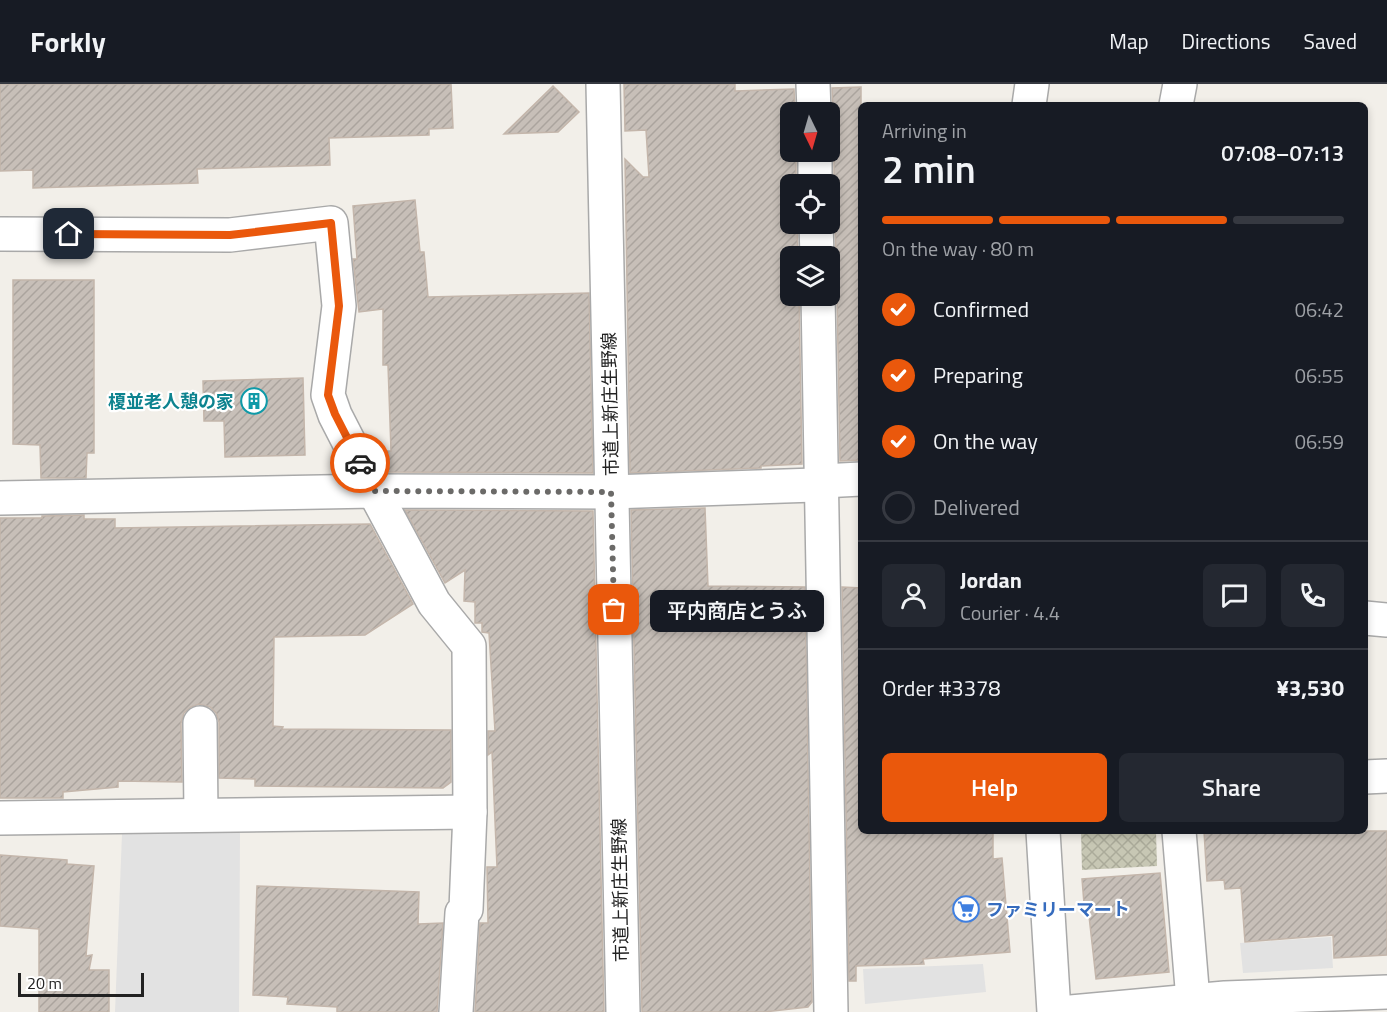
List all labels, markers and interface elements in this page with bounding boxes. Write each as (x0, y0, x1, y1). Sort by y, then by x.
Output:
text: Forkly (30, 20, 106, 63)
text: Map (1109, 25, 1149, 57)
text: Directions (1182, 25, 1271, 57)
text: Saved (1304, 25, 1357, 57)
north arrow (780, 102, 840, 162)
map controls (780, 102, 840, 306)
text: Arriving in (882, 115, 967, 146)
text: 07:08–07:13 (1221, 136, 1344, 170)
text: 2 min (882, 139, 976, 198)
button: locate (780, 174, 840, 234)
pin (43, 208, 94, 259)
icon: home (52, 217, 85, 250)
text: On the way · 80 m (882, 233, 1034, 264)
button: layers (780, 246, 840, 306)
text: Confirmed (933, 292, 1029, 326)
icon: check (882, 293, 915, 326)
text: 06:42 (1295, 294, 1344, 325)
street label: 市道上新庄生野線 (595, 332, 625, 476)
text: Preparing (933, 358, 1023, 392)
icon: check (882, 359, 915, 392)
text: 06:55 (1295, 360, 1344, 391)
building icon: 榎並老人憩の家 (239, 386, 269, 416)
place label: 榎並老人憩の家 (108, 388, 234, 415)
text: On the way (933, 424, 1038, 458)
icon: check (882, 425, 915, 458)
text: 06:59 (1295, 426, 1344, 457)
courier (330, 433, 390, 493)
icon: car (344, 447, 377, 480)
text: Delivered (933, 490, 1020, 524)
text: Jordan (960, 563, 1022, 597)
button: person (882, 564, 945, 627)
button: chat (1203, 564, 1266, 627)
button: phone (1281, 564, 1344, 627)
pin (588, 584, 639, 635)
callout: 平内商店とうふ (650, 589, 824, 631)
icon: bag (597, 593, 630, 626)
text: 平内商店とうふ (667, 595, 807, 626)
text: Courier · 4.4 (960, 597, 1060, 628)
text: Order #3378 (882, 671, 1001, 705)
text: ¥3,530 (1277, 671, 1344, 705)
button: Help (882, 753, 1107, 822)
button: Share (1119, 753, 1344, 822)
street label: 市道上新庄生野線 (605, 818, 635, 962)
supermarket icon: ファミリーマート (951, 894, 981, 924)
place label: ファミリーマート (986, 896, 1130, 923)
scale bar (18, 970, 144, 998)
text: 20 m (27, 971, 62, 995)

